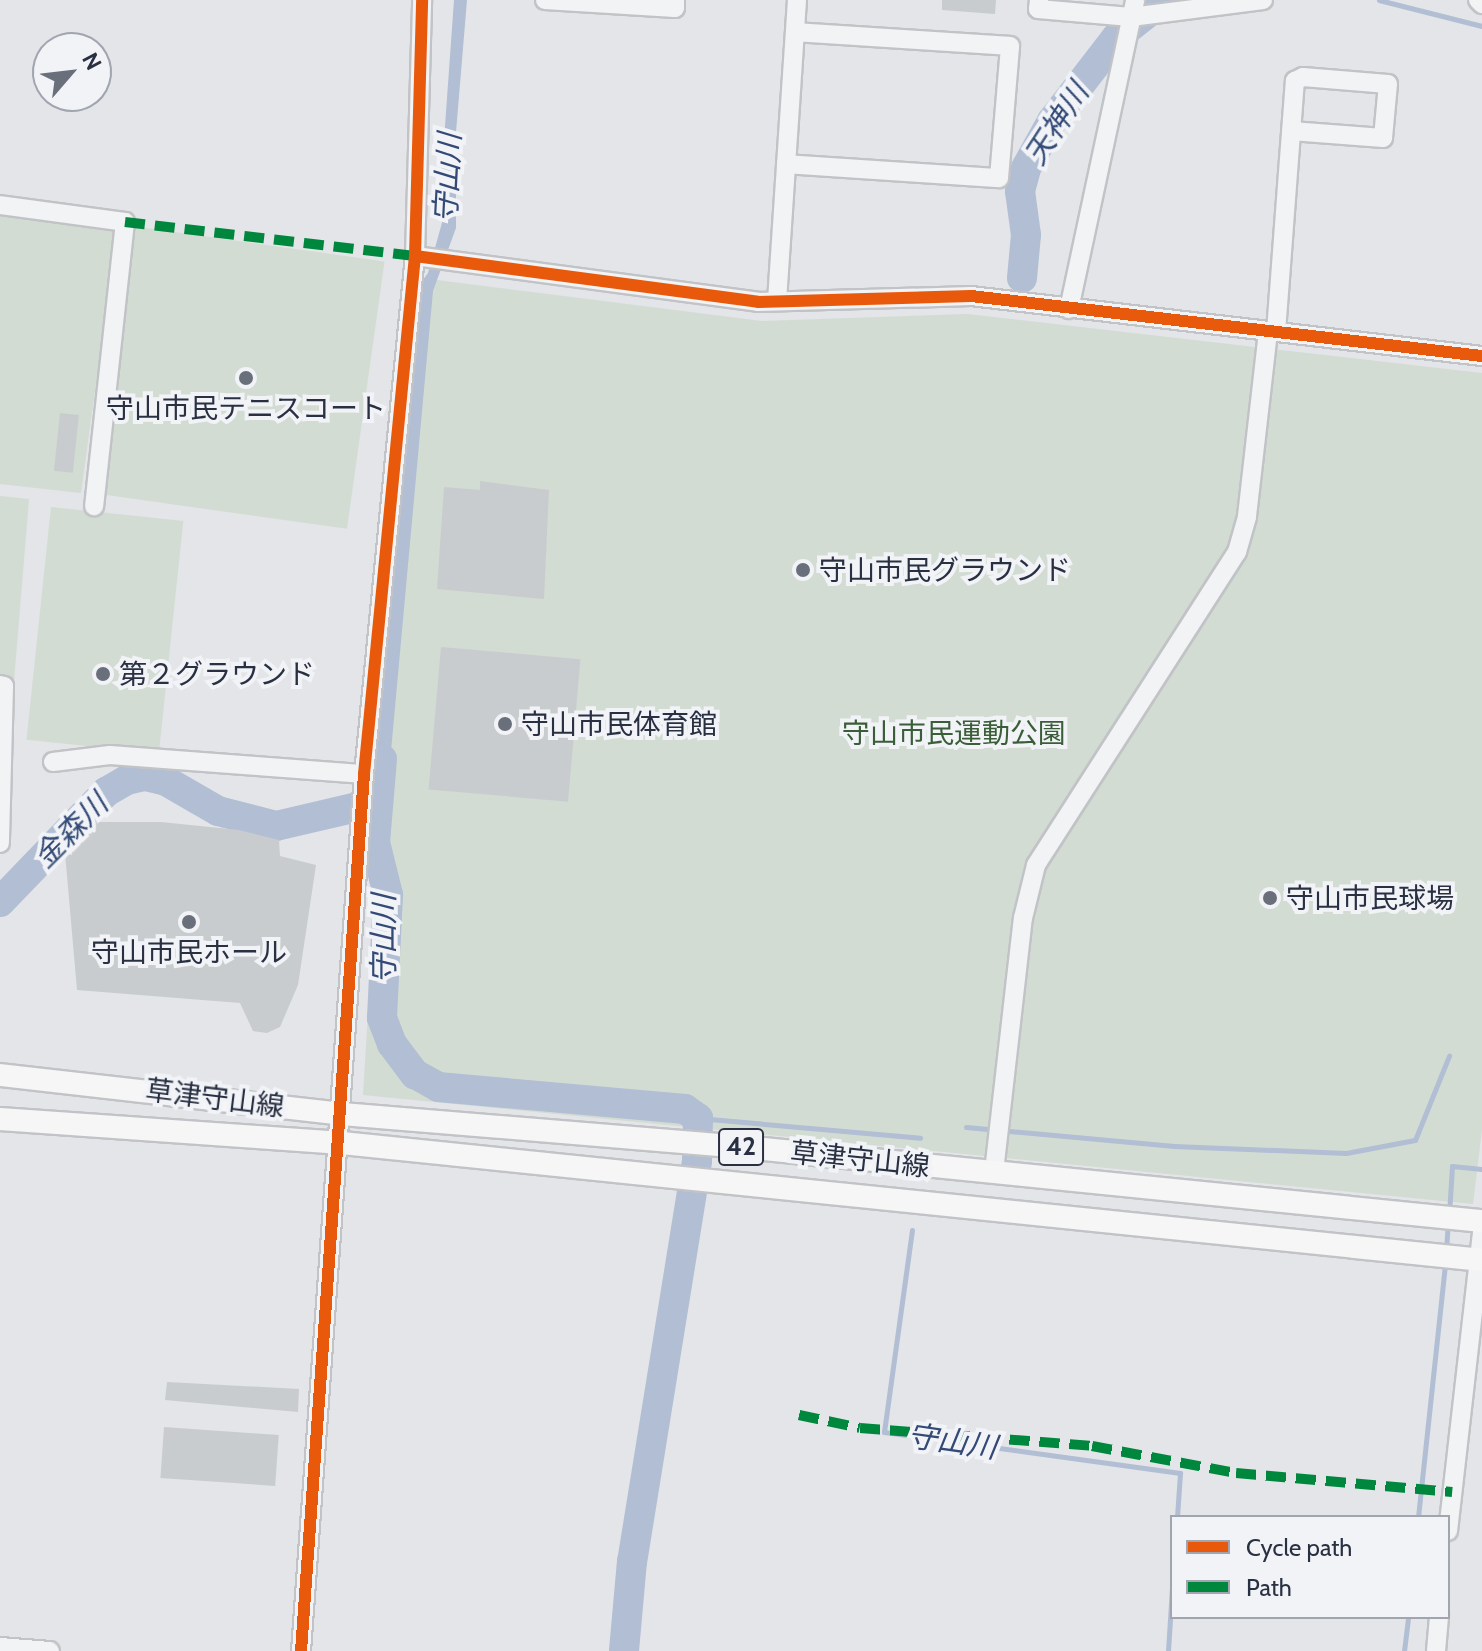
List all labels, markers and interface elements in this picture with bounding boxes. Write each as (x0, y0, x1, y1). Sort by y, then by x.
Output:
north arrow (32, 32, 112, 112)
text: N (76, 48, 107, 75)
water label: 天神川 (1017, 76, 1097, 172)
water label: 守山川 (428, 132, 468, 224)
marker: 守山市民テニスコート (237, 369, 255, 387)
place label: 守山市民テニスコート (106, 391, 386, 425)
place label: 守山市民グラウンド (819, 553, 1071, 587)
marker: 守山市民グラウンド (794, 561, 812, 579)
place label: 第２グラウンド (119, 657, 315, 691)
marker: 第２グラウンド (94, 665, 112, 683)
place label: 守山市民体育館 (521, 707, 717, 741)
marker: 守山市民体育館 (496, 715, 514, 733)
park label: 守山市民運動公園 (842, 716, 1066, 750)
water label: 金森川 (26, 786, 116, 876)
place label: 守山市民球場 (1286, 881, 1454, 915)
marker: 守山市民球場 (1261, 889, 1279, 907)
water label: 守山川 (366, 894, 402, 984)
marker: 守山市民ホール (180, 913, 198, 931)
place label: 守山市民ホール (91, 935, 287, 969)
street label: 草津守山線 (143, 1073, 287, 1123)
road number: 42 (717, 1125, 765, 1169)
street label: 草津守山線 (789, 1135, 931, 1183)
water label: 守山川 (905, 1418, 999, 1466)
legend (1170, 1515, 1450, 1619)
text: Cycle path (1246, 1533, 1352, 1562)
text: Path (1246, 1573, 1292, 1602)

